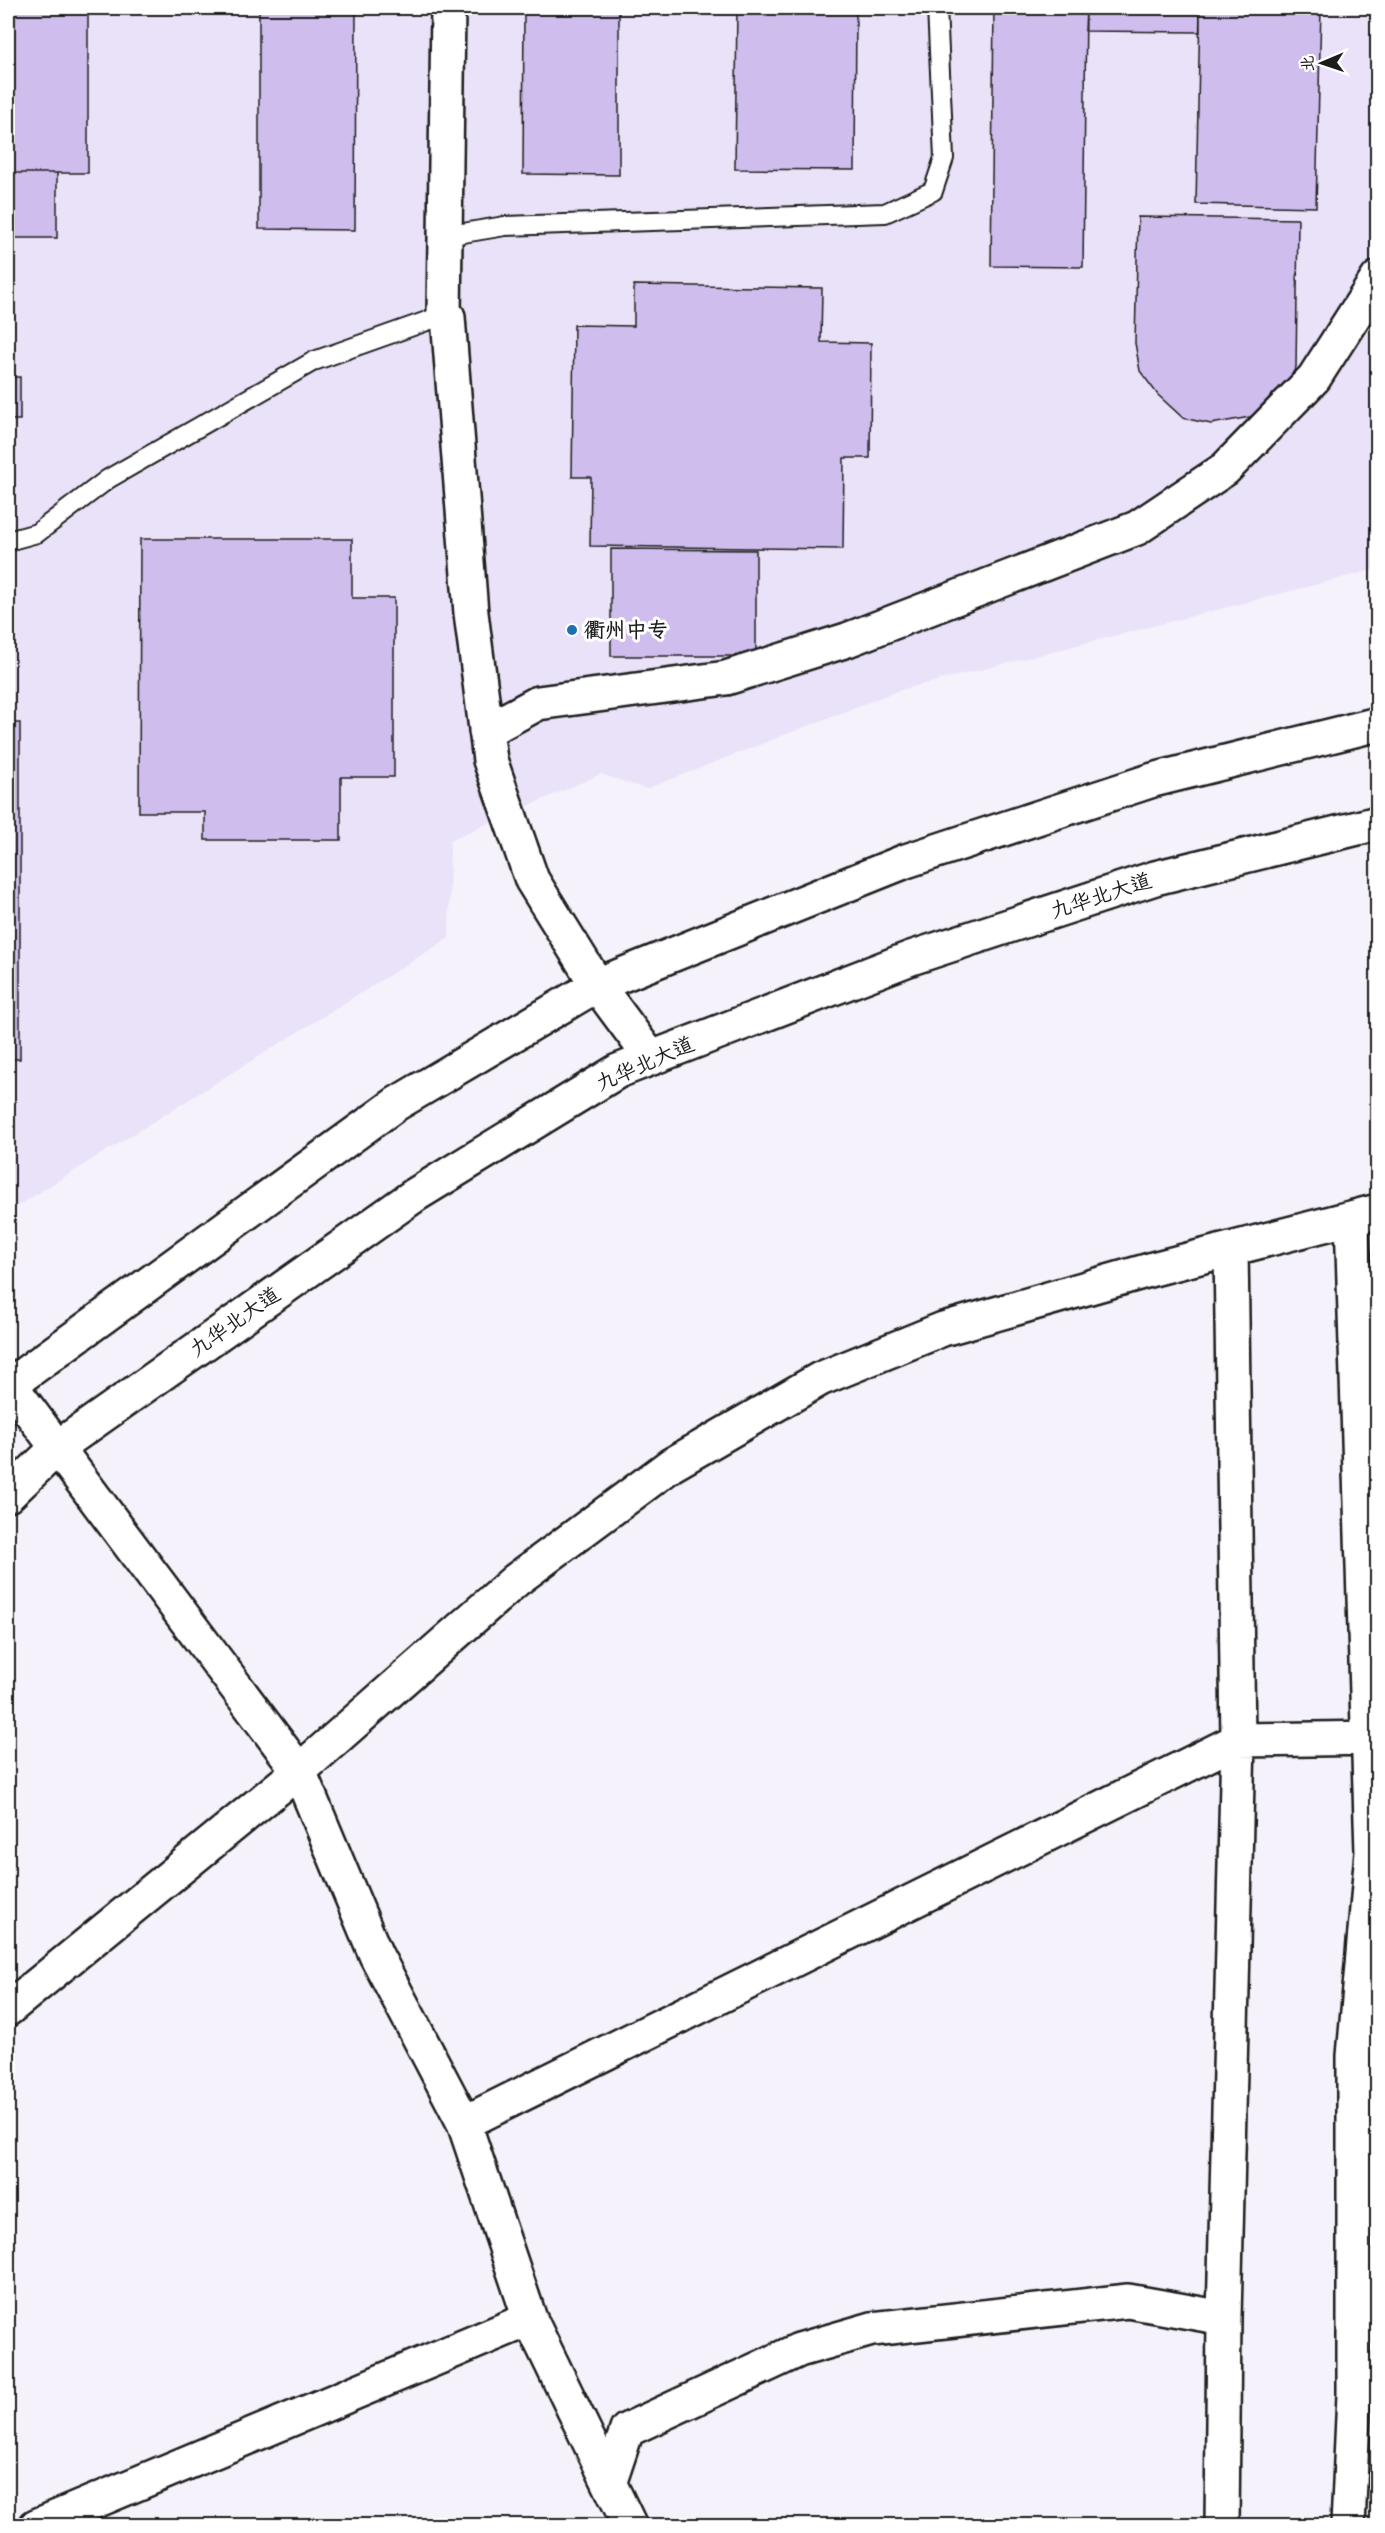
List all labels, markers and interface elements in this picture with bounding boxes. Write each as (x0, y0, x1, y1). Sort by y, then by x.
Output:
north arrow (1292, 33, 1352, 93)
text: 北 (1298, 55, 1318, 72)
place label: 衢州中专 (584, 617, 668, 644)
marker: 衢州中专 (565, 623, 579, 637)
street label: 九华北大道 (1047, 867, 1155, 925)
street label: 九华北大道 (592, 1030, 698, 1098)
street label: 九华北大道 (184, 1281, 286, 1363)

